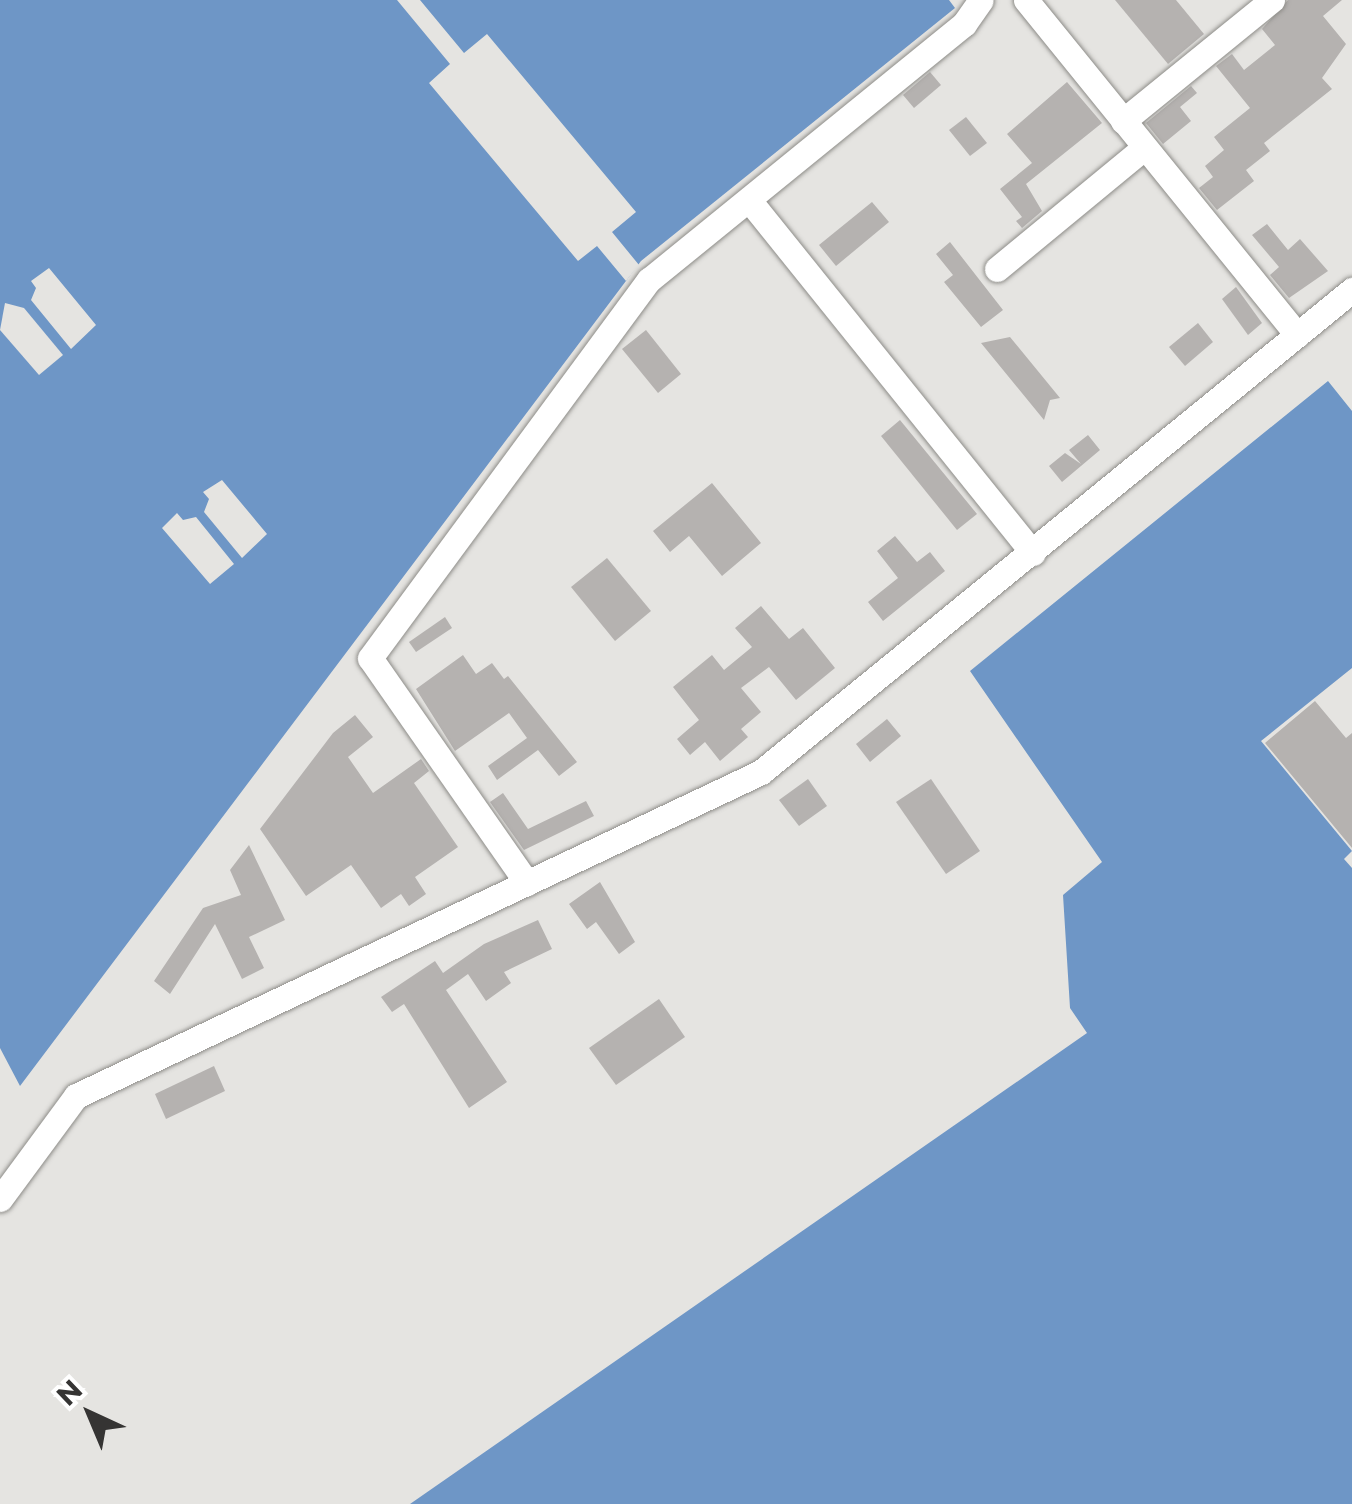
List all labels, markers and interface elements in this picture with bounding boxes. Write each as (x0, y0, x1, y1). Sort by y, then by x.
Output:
north arrow (40, 1364, 140, 1464)
text: N (49, 1372, 89, 1413)

